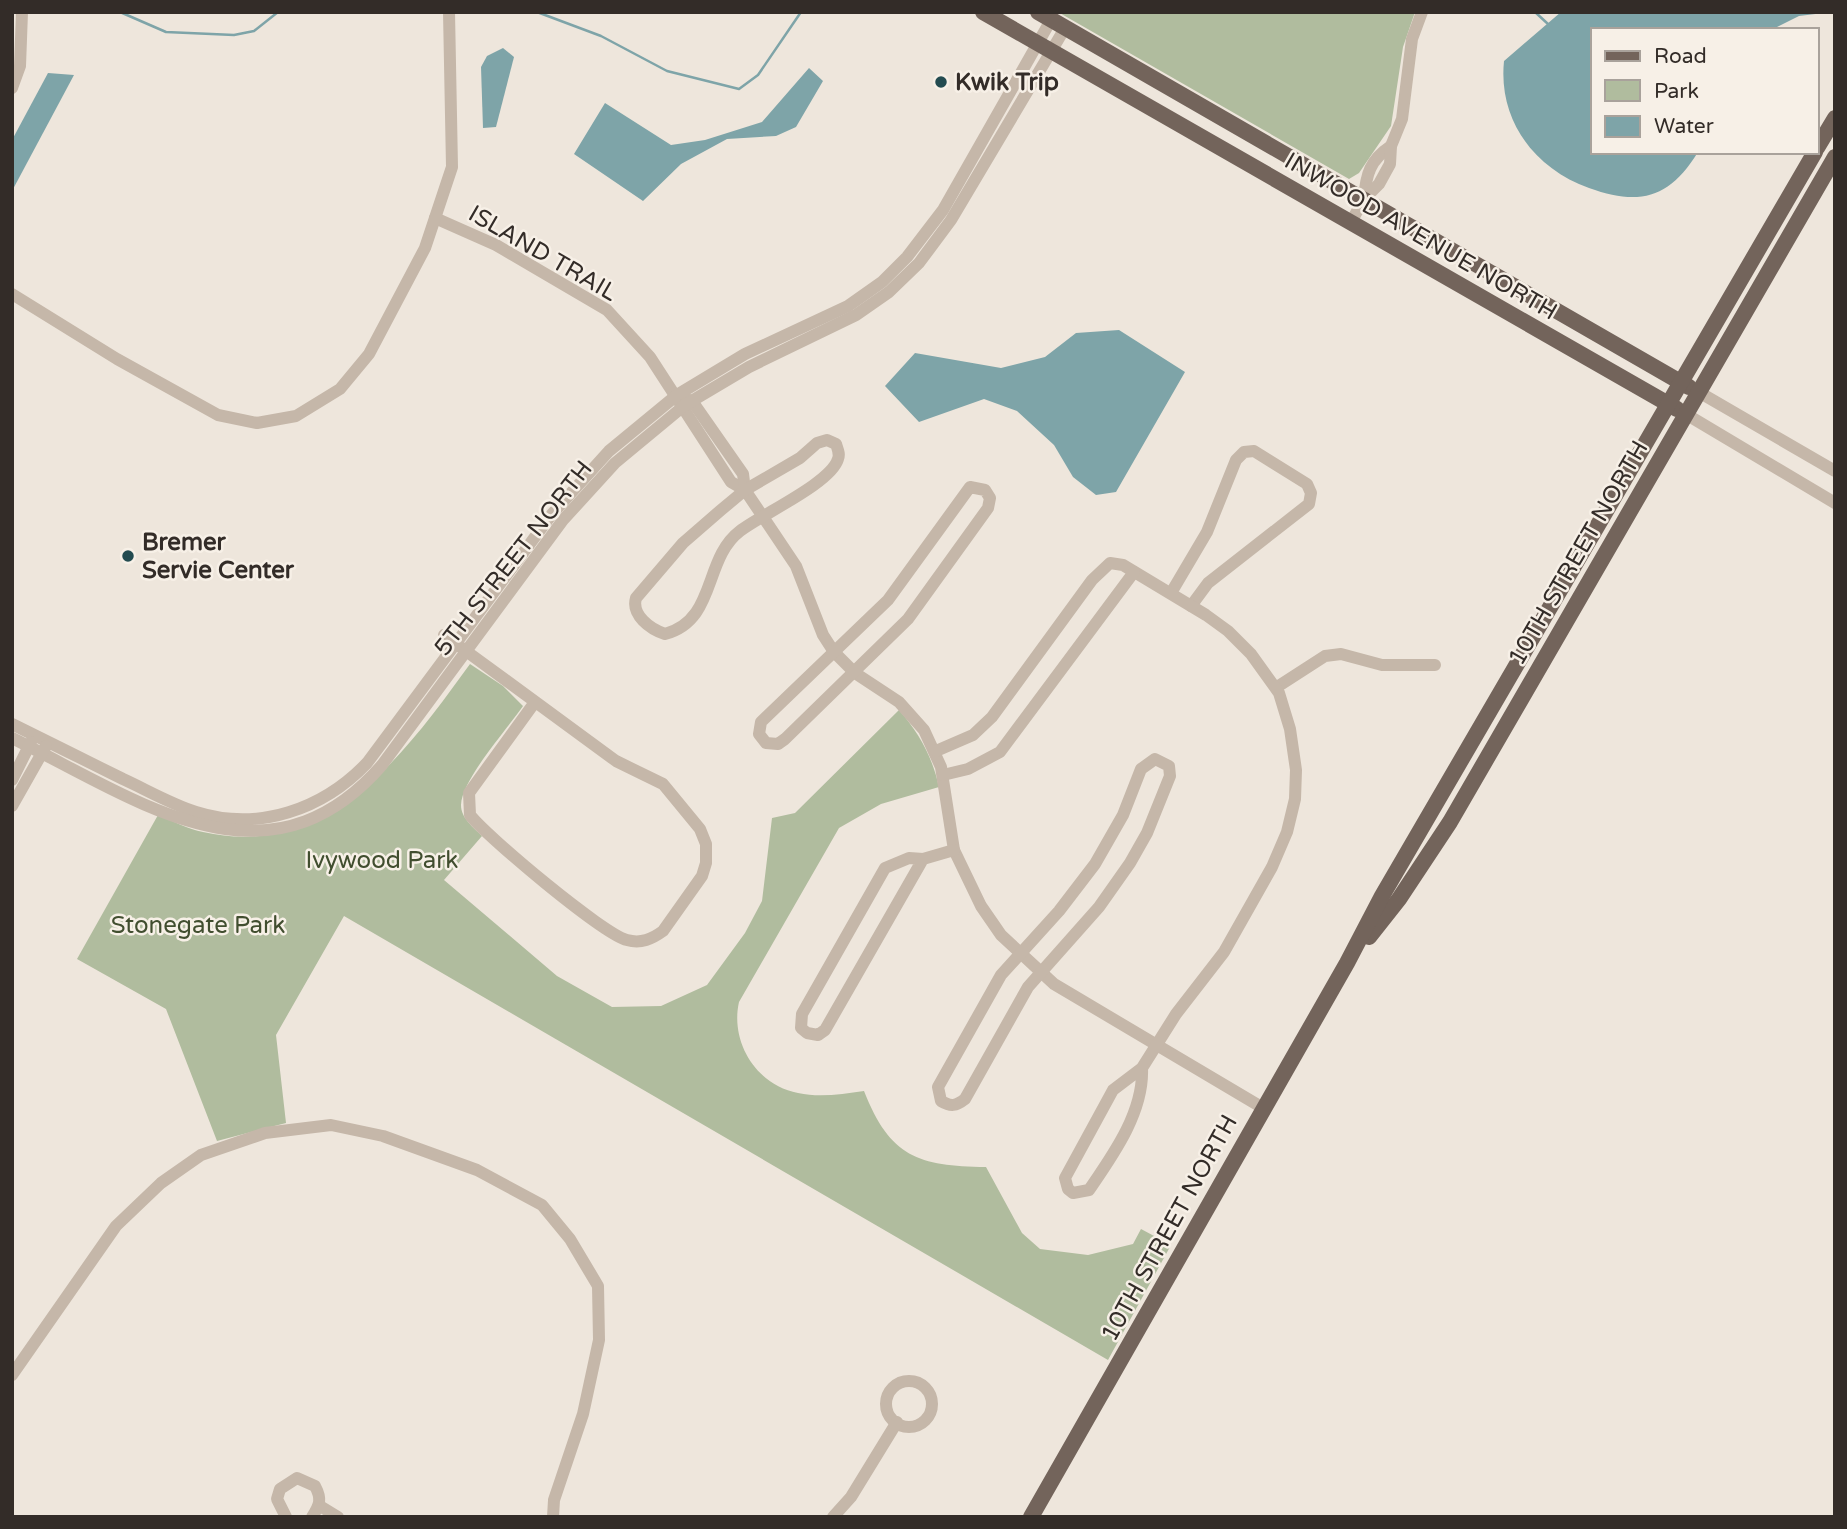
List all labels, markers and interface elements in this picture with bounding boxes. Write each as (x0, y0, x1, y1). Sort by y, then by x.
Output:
legend (1591, 28, 1819, 154)
text: Road (1654, 44, 1707, 69)
place label: Kwik Trip (955, 68, 1059, 97)
marker: Kwik Trip (933, 74, 949, 90)
text: Park (1654, 79, 1699, 104)
text: Water (1654, 114, 1714, 139)
street label: INWOOD AVENUE NORTH (1279, 146, 1562, 326)
street label: ISLAND TRAIL (463, 199, 622, 308)
street label: 10TH STREET NORTH (1502, 436, 1655, 671)
street label: 5TH STREET NORTH (428, 455, 599, 662)
place label: Bremer Servie Center (142, 528, 295, 585)
marker: Bremer Servie Center (120, 548, 136, 564)
park label: Ivywood Park (306, 846, 458, 875)
park label: Stonegate Park (111, 911, 285, 940)
street label: 10TH STREET NORTH (1095, 1110, 1244, 1347)

